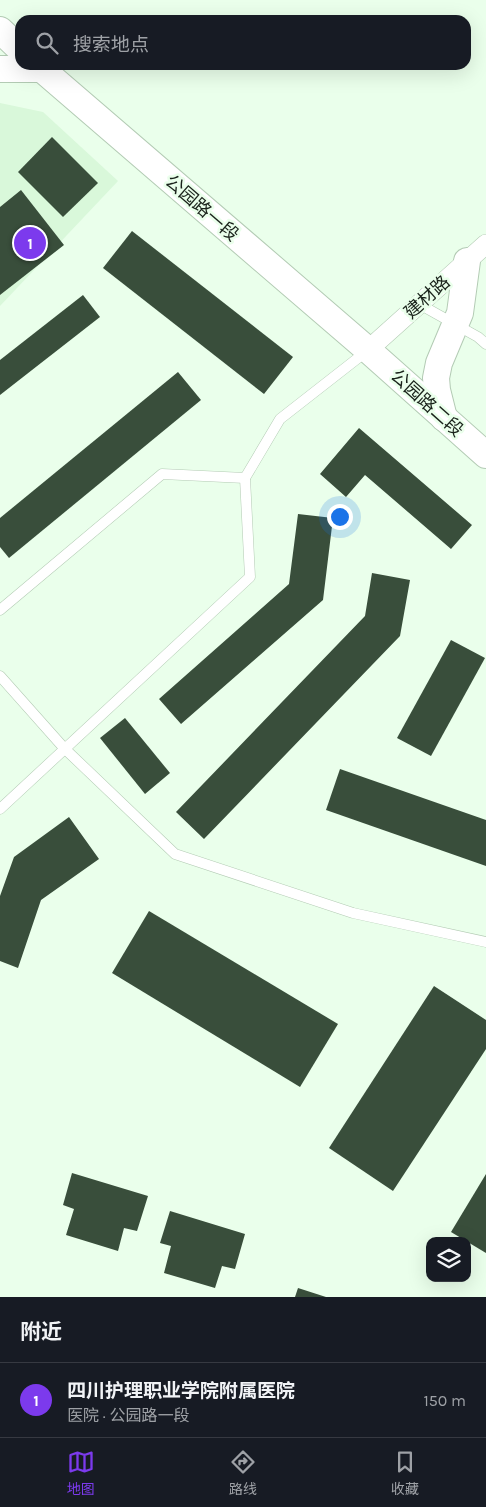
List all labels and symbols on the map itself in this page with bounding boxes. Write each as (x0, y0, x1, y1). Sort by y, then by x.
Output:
street label: 公园路一段 (161, 170, 243, 246)
pin: 1 (14, 224, 46, 262)
street label: 建材路 (400, 271, 454, 323)
street label: 公园路二段 (386, 365, 468, 441)
your location (327, 504, 353, 530)

